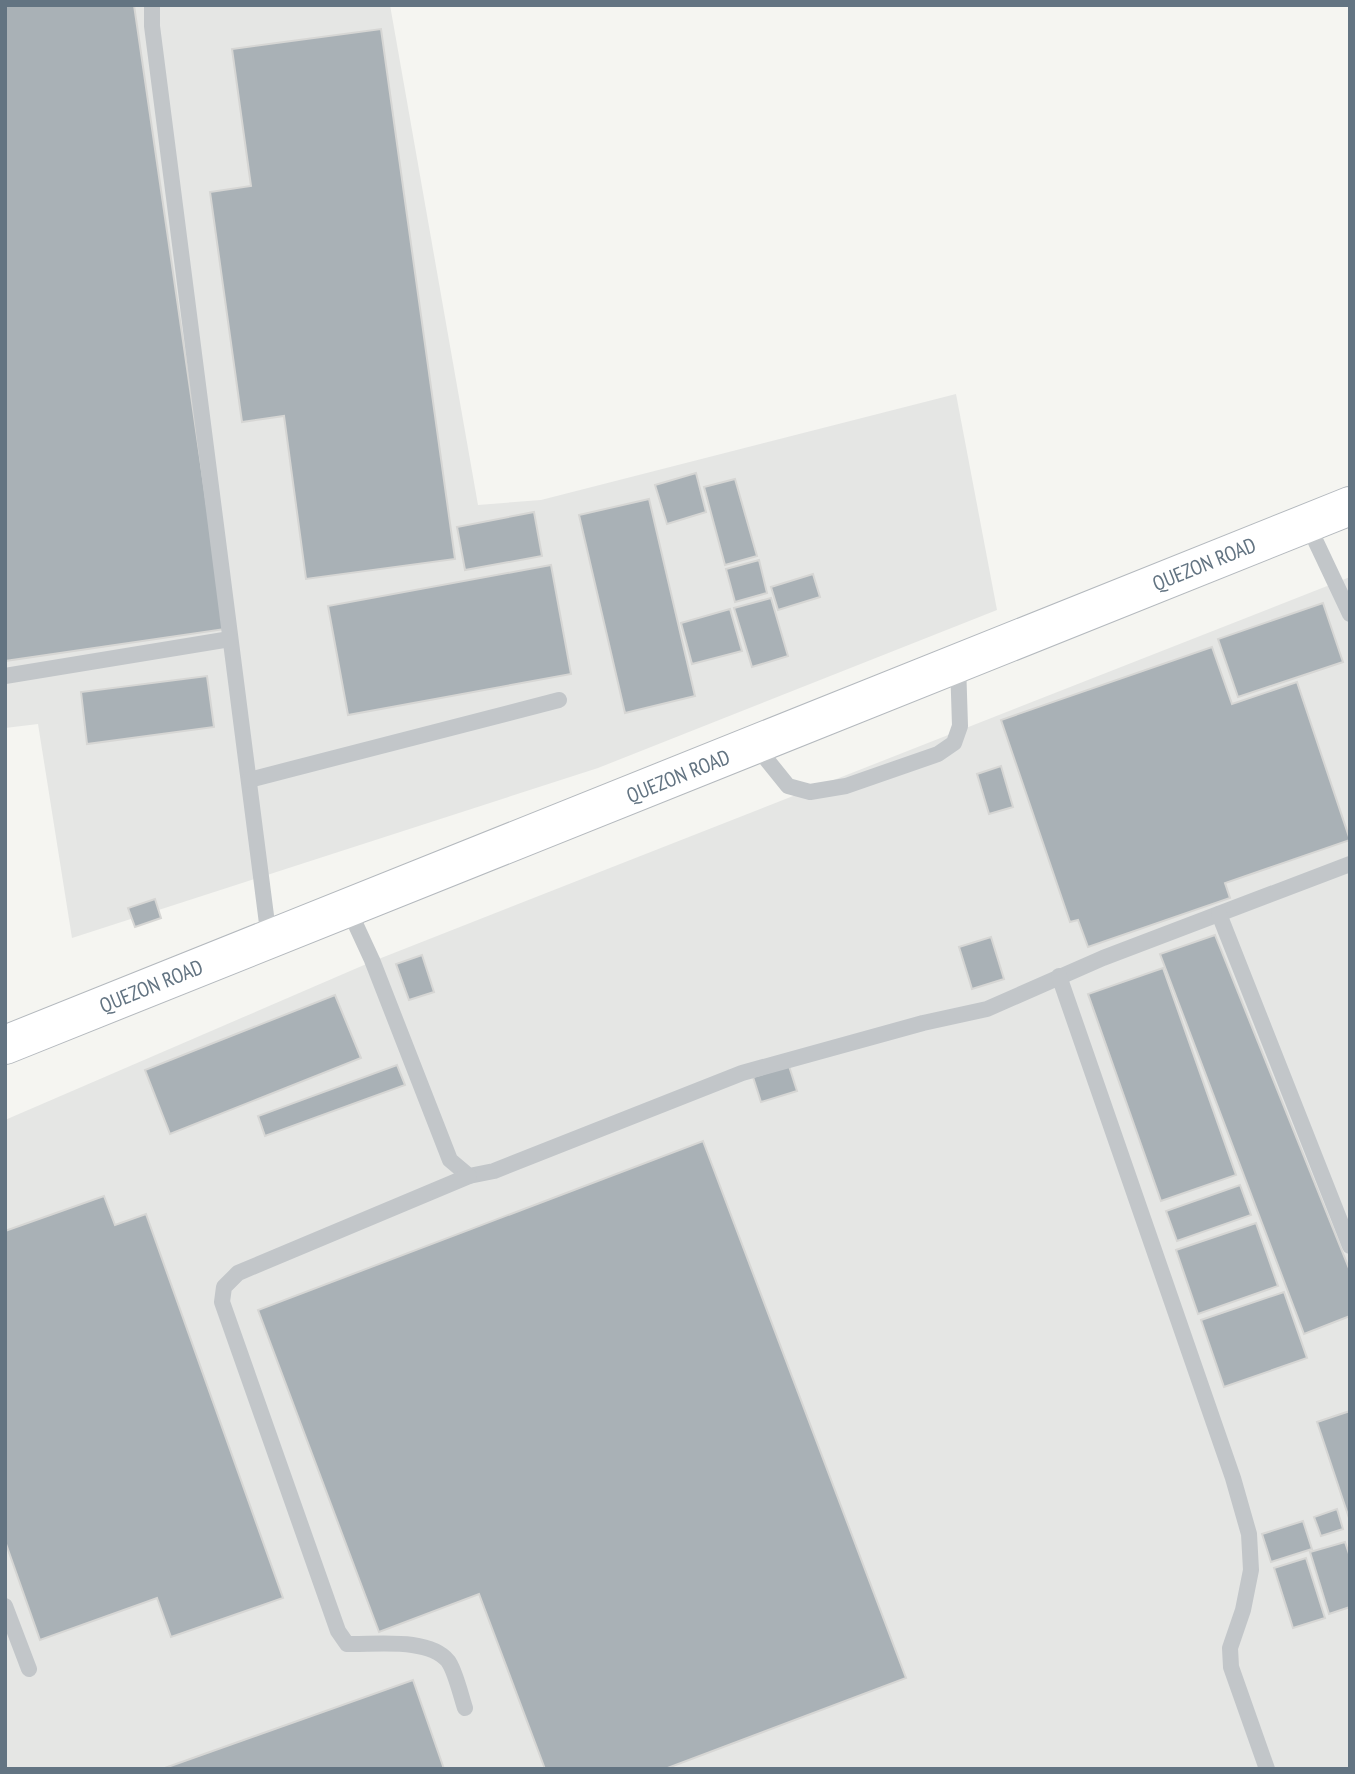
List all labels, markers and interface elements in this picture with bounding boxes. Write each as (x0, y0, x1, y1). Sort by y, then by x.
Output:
street label: QUEZON ROAD (1148, 531, 1260, 597)
street label: QUEZON ROAD (622, 743, 734, 809)
street label: QUEZON ROAD (95, 953, 207, 1019)

